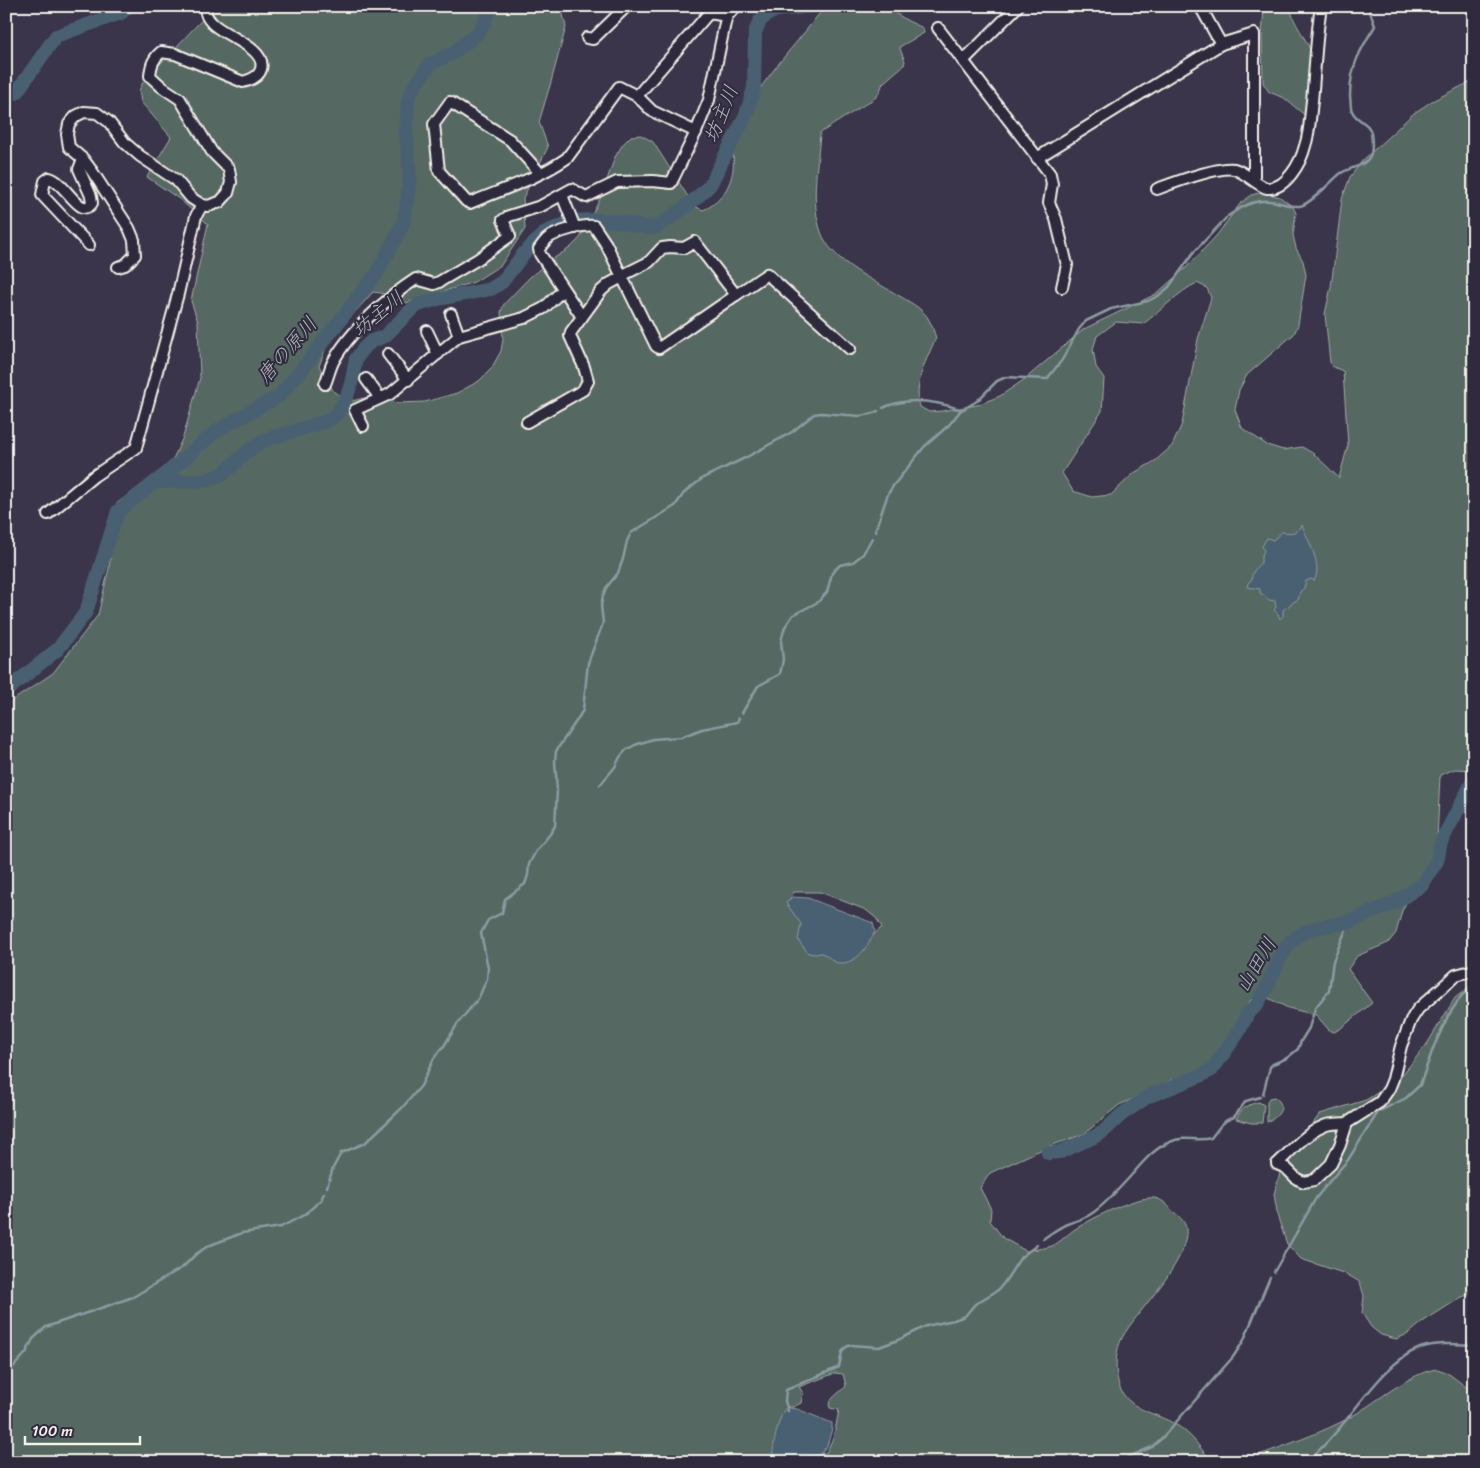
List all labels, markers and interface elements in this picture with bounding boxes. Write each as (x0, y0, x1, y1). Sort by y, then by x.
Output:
water label: 坊主川 (694, 80, 748, 148)
water label: 坊主川 (344, 282, 412, 346)
water label: 唐の原川 (248, 308, 326, 392)
water label: 山田川 (1226, 930, 1286, 1000)
scale bar (25, 1413, 140, 1445)
text: 100 m (32, 1418, 73, 1444)

